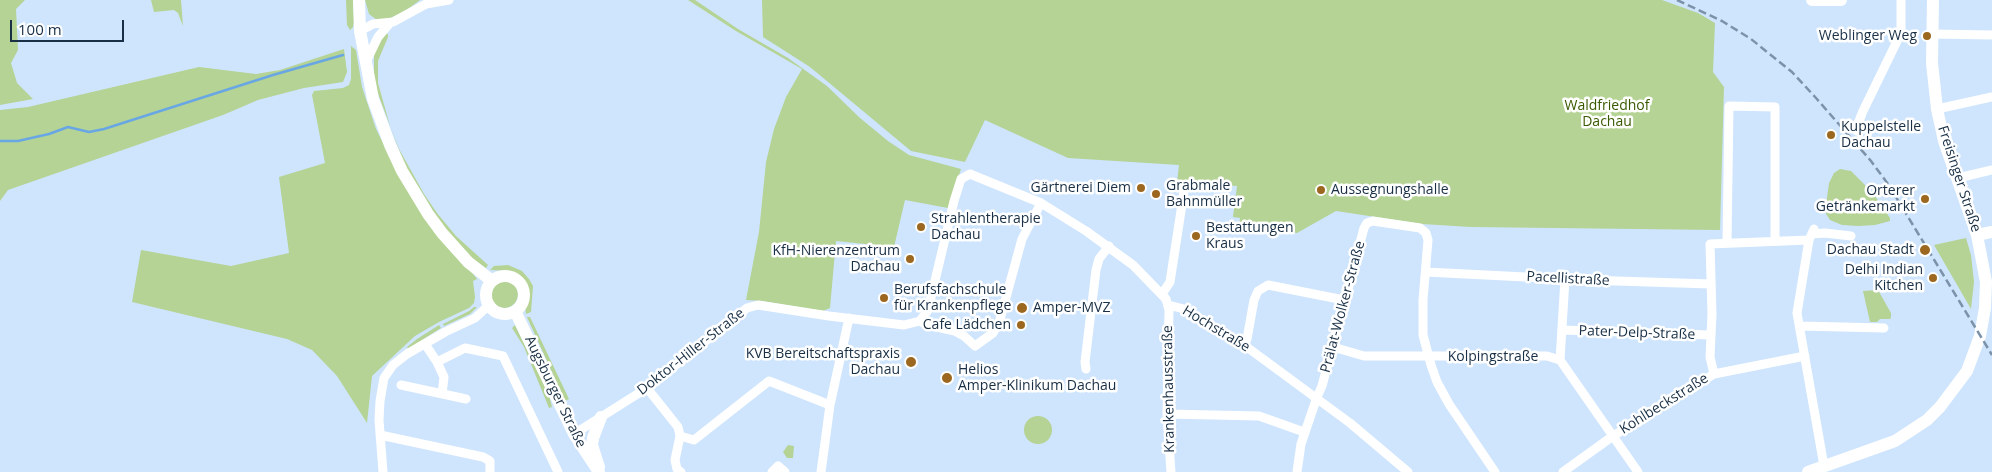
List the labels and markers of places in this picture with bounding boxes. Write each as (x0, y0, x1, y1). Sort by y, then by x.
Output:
place label: Weblinger Weg (1819, 28, 1917, 44)
marker: Weblinger Weg (1921, 30, 1933, 42)
place label: Kuppelstelle Dachau (1841, 119, 1921, 152)
marker: Kuppelstelle Dachau (1825, 129, 1837, 141)
place label: Grabmale Bahnmüller (1166, 178, 1242, 210)
place label: Gärtnerei Diem (1031, 180, 1131, 196)
marker: Gärtnerei Diem (1135, 182, 1147, 194)
place label: Aussegnungshalle (1331, 182, 1449, 198)
place label: Orterer Getränkemarkt (1816, 183, 1915, 216)
marker: Aussegnungshalle (1315, 184, 1327, 196)
marker: Grabmale Bahnmüller (1150, 188, 1162, 200)
marker: Orterer Getränkemarkt (1919, 193, 1931, 205)
place label: Strahlentherapie Dachau (931, 211, 1041, 243)
place label: Bestattungen Kraus (1206, 220, 1294, 252)
marker: Strahlentherapie Dachau (915, 221, 927, 233)
marker: Bestattungen Kraus (1190, 230, 1202, 242)
place label: Dachau Stadt (1827, 242, 1914, 258)
place label: KfH-Nierenzentrum Dachau (773, 243, 900, 276)
marker: Dachau Stadt (1918, 243, 1932, 257)
marker: KfH-Nierenzentrum Dachau (904, 253, 916, 265)
place label: Delhi Indian Kitchen (1845, 262, 1923, 294)
marker: Delhi Indian Kitchen (1927, 272, 1939, 284)
place label: Berufsfachschule für Krankenpflege (894, 282, 1011, 314)
marker: Berufsfachschule für Krankenpflege (878, 292, 890, 304)
place label: Amper-MVZ (1033, 300, 1110, 316)
marker: Amper-MVZ (1015, 301, 1029, 315)
place label: Cafe Lädchen (923, 317, 1011, 333)
marker: Cafe Lädchen (1015, 319, 1027, 331)
place label: KVB Bereitschaftspraxis Dachau (746, 346, 900, 378)
marker: KVB Bereitschaftspraxis Dachau (904, 355, 918, 369)
place label: Helios Amper-Klinikum Dachau (958, 362, 1116, 394)
marker: Helios Amper-Klinikum Dachau (940, 371, 954, 385)

